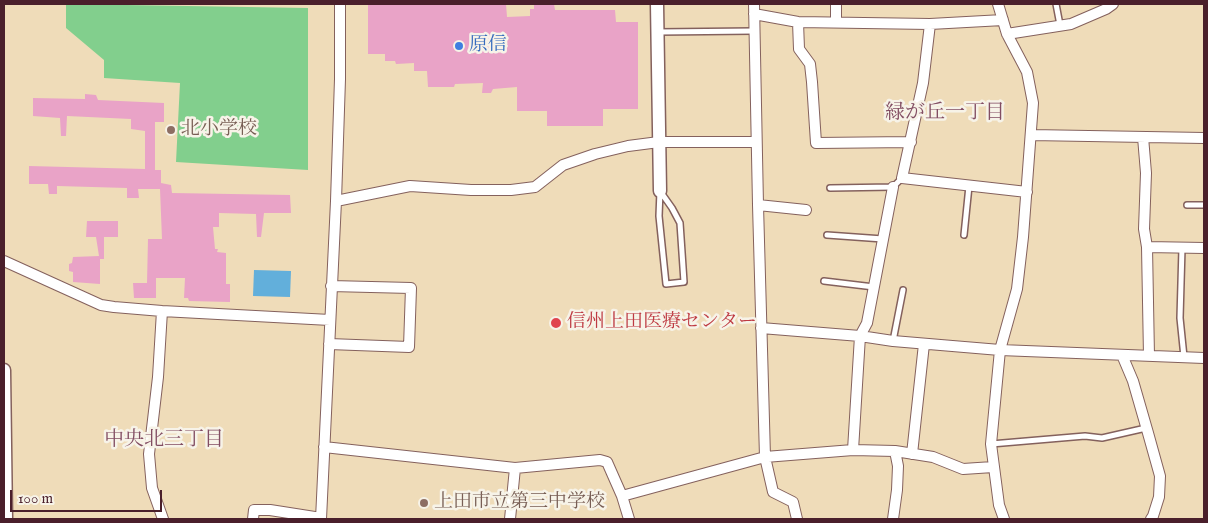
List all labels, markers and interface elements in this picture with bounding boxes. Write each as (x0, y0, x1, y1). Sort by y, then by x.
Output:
place label: 原信 (469, 35, 507, 57)
marker: 原信 (453, 40, 465, 52)
district label: 緑が丘一丁目 (885, 102, 1005, 126)
place label: 北小学校 (181, 119, 257, 141)
marker: 北小学校 (165, 124, 177, 136)
place label: 信州上田医療センター (567, 312, 757, 334)
marker: 信州上田医療センター (549, 316, 563, 330)
district label: 中央北三丁目 (104, 429, 224, 453)
scale bar (12, 480, 165, 512)
text: 100 m (18, 489, 53, 508)
place label: 上田市立第三中学校 (434, 492, 605, 514)
marker: 上田市立第三中学校 (418, 497, 430, 509)

